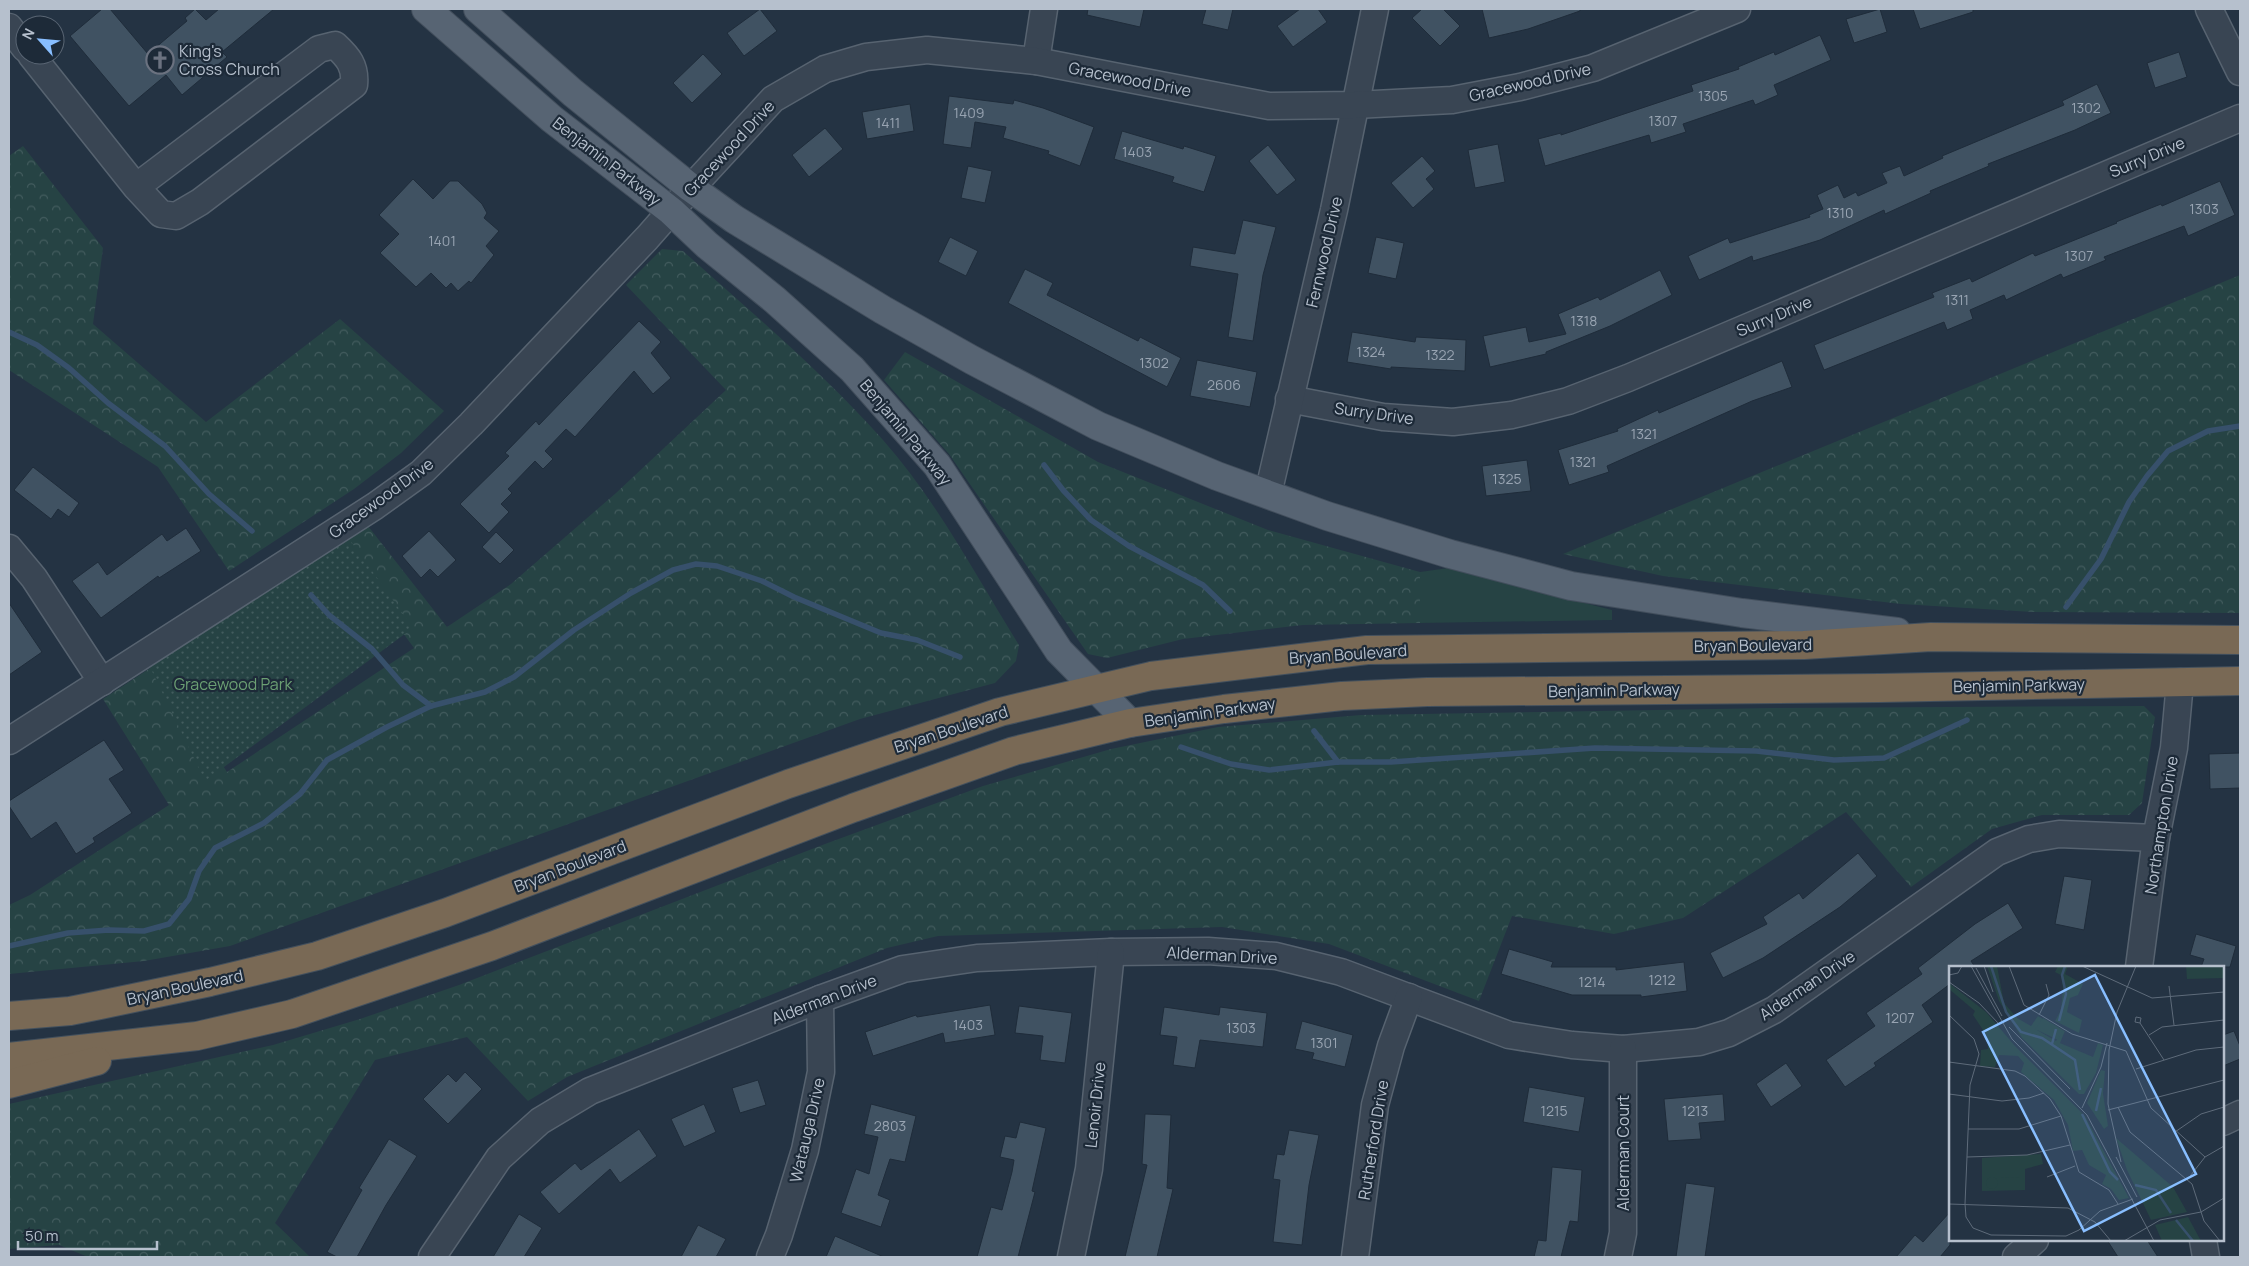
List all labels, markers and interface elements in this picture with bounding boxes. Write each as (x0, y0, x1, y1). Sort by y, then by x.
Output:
north arrow (15, 15, 65, 65)
text: N (17, 25, 39, 43)
place label: King's Cross Church (179, 40, 280, 80)
church icon: King's Cross Church (145, 45, 175, 75)
street label: Gracewood Drive (1067, 56, 1193, 102)
street label: Gracewood Drive (1467, 57, 1593, 107)
house number: 1305 (1698, 86, 1728, 105)
street label: Gracewood Drive (679, 95, 779, 201)
house number: 1302 (2071, 98, 2101, 117)
house number: 1409 (954, 103, 984, 122)
house number: 1307 (1649, 111, 1677, 130)
street label: Benjamin Parkway (548, 112, 666, 211)
house number: 1411 (876, 113, 900, 132)
street label: Surry Drive (2106, 131, 2188, 183)
house number: 1403 (1122, 142, 1152, 161)
street label: Fernwood Drive (1301, 194, 1347, 310)
house number: 1303 (2189, 199, 2219, 218)
house number: 1310 (1826, 203, 1854, 222)
house number: 1401 (428, 231, 456, 250)
house number: 1307 (2065, 246, 2093, 265)
street label: Surry Drive (1733, 290, 1815, 342)
house number: 1311 (1945, 290, 1969, 309)
house number: 1318 (1571, 311, 1597, 330)
house number: 1324 (1356, 342, 1386, 361)
house number: 1322 (1425, 345, 1455, 364)
house number: 1302 (1139, 353, 1169, 372)
street label: Benjamin Parkway (855, 374, 957, 490)
house number: 2606 (1207, 375, 1241, 394)
street label: Surry Drive (1333, 397, 1415, 429)
house number: 1321 (1631, 424, 1657, 443)
house number: 1321 (1570, 452, 1596, 471)
street label: Gracewood Drive (324, 453, 438, 543)
house number: 1325 (1492, 469, 1522, 488)
street label: Bryan Boulevard (1694, 633, 1812, 657)
street label: Bryan Boulevard (1288, 639, 1408, 669)
park label: Gracewood Park (174, 673, 293, 695)
street label: Benjamin Parkway (1953, 673, 2086, 697)
street label: Benjamin Parkway (1548, 678, 1681, 702)
street label: Benjamin Parkway (1143, 692, 1277, 732)
street label: Bryan Boulevard (891, 700, 1011, 758)
street label: Northampton Drive (2139, 754, 2183, 896)
street label: Bryan Boulevard (511, 835, 629, 897)
street label: Alderman Drive (1166, 941, 1278, 969)
street label: Alderman Drive (1755, 945, 1859, 1025)
street label: Bryan Boulevard (125, 964, 245, 1010)
inset map (1949, 966, 2224, 1241)
street label: Alderman Drive (768, 969, 880, 1029)
house number: 1212 (1649, 970, 1675, 989)
house number: 1214 (1578, 972, 1606, 991)
house number: 1207 (1885, 1008, 1915, 1027)
house number: 1403 (953, 1015, 983, 1034)
house number: 1303 (1226, 1018, 1256, 1037)
house number: 1301 (1310, 1033, 1338, 1052)
street label: Lenoir Drive (1080, 1061, 1110, 1149)
street label: Watauga Drive (784, 1075, 830, 1185)
street label: Rutherford Drive (1353, 1078, 1393, 1202)
street label: Alderman Court (1612, 1095, 1634, 1211)
house number: 1215 (1541, 1101, 1568, 1120)
house number: 1213 (1682, 1101, 1708, 1120)
house number: 2803 (874, 1116, 906, 1135)
scale bar (18, 1218, 156, 1250)
text: 50 m (25, 1225, 59, 1246)

